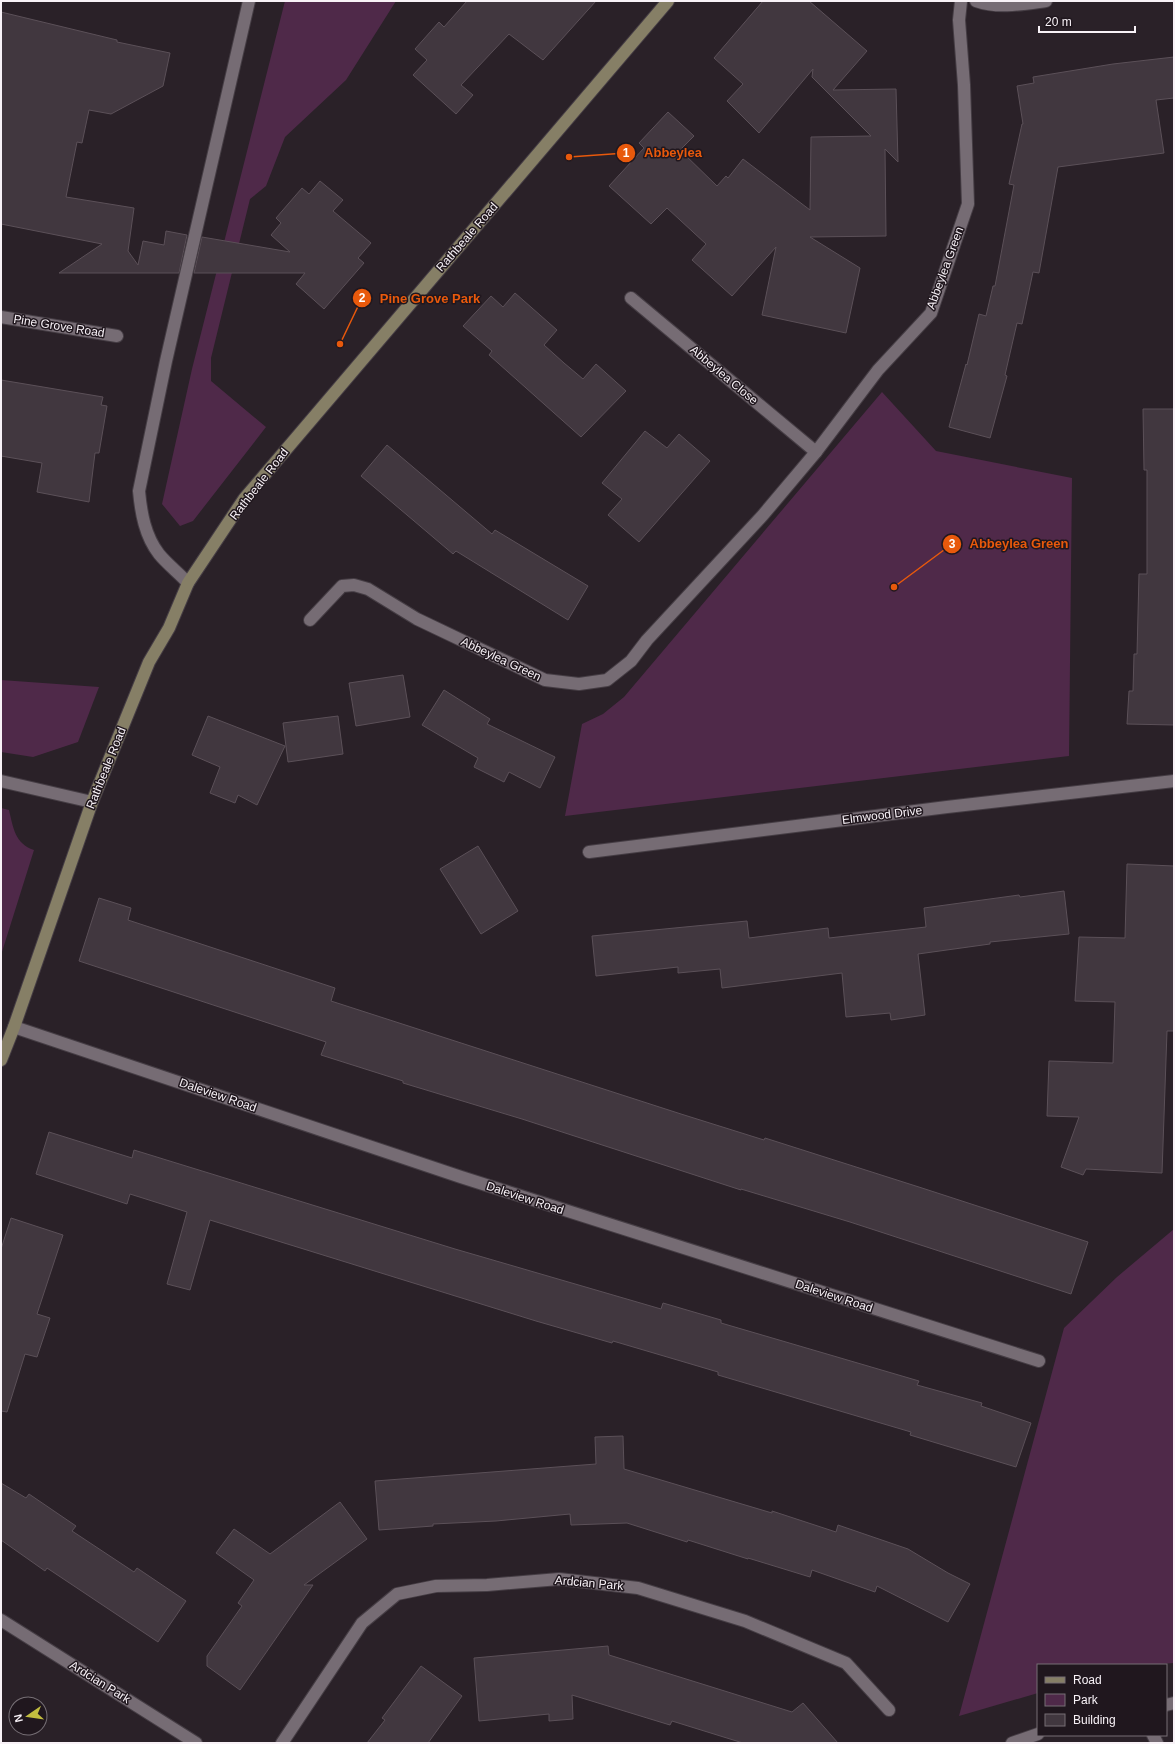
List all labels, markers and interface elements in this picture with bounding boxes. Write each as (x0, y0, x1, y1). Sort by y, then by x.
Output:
scale bar (1039, 8, 1135, 34)
text: 20 m (1045, 15, 1072, 29)
callout: Abbeylea (616, 140, 710, 165)
text: Abbeylea (644, 145, 703, 160)
text: 1 (623, 146, 630, 160)
street label: Rathbeale Road (433, 200, 501, 274)
street label: Abbeylea Green (924, 225, 966, 311)
callout: Pine Grove Park (352, 286, 489, 311)
text: 2 (359, 291, 366, 305)
text: Pine Grove Park (380, 291, 481, 306)
street label: Pine Grove Road (12, 312, 106, 340)
street label: Abbeylea Close (687, 343, 761, 408)
street label: Rathbeale Road (227, 446, 291, 522)
callout: Abbeylea Green (942, 531, 1077, 556)
text: Abbeylea Green (970, 536, 1069, 551)
text: 3 (949, 537, 956, 551)
street label: Abbeylea Green (459, 634, 543, 684)
street label: Rathbeale Road (83, 725, 129, 811)
street label: Elmwood Drive (841, 803, 923, 827)
street label: Daleview Road (178, 1075, 258, 1115)
street label: Daleview Road (484, 1179, 566, 1217)
street label: Daleview Road (793, 1277, 875, 1315)
street label: Ardcian Park (554, 1573, 625, 1593)
street label: Ardcian Park (67, 1658, 134, 1707)
legend (1037, 1664, 1167, 1736)
text: Road (1073, 1673, 1102, 1687)
text: Park (1073, 1693, 1099, 1707)
north arrow (8, 1696, 48, 1736)
text: N (12, 1713, 25, 1723)
text: Building (1073, 1713, 1116, 1727)

